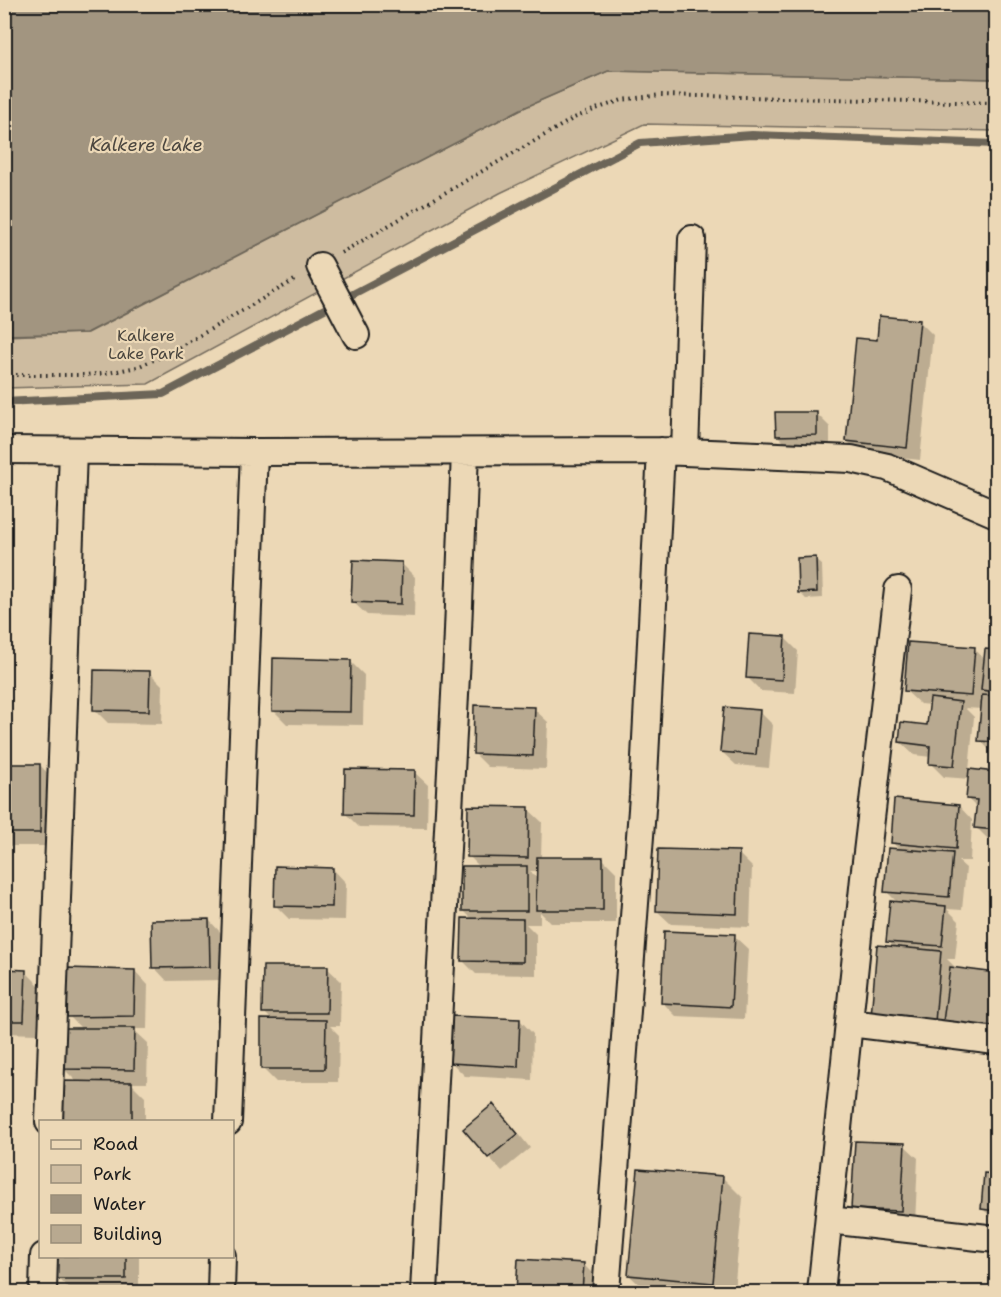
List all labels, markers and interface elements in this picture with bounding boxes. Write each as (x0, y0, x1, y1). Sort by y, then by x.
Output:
water label: Kalkere Lake (89, 133, 203, 157)
park label: Kalkere Lake Park (108, 325, 184, 364)
legend (39, 1120, 234, 1258)
text: Road (93, 1132, 138, 1156)
text: Park (93, 1162, 132, 1186)
text: Water (93, 1192, 146, 1216)
text: Building (93, 1222, 162, 1246)

